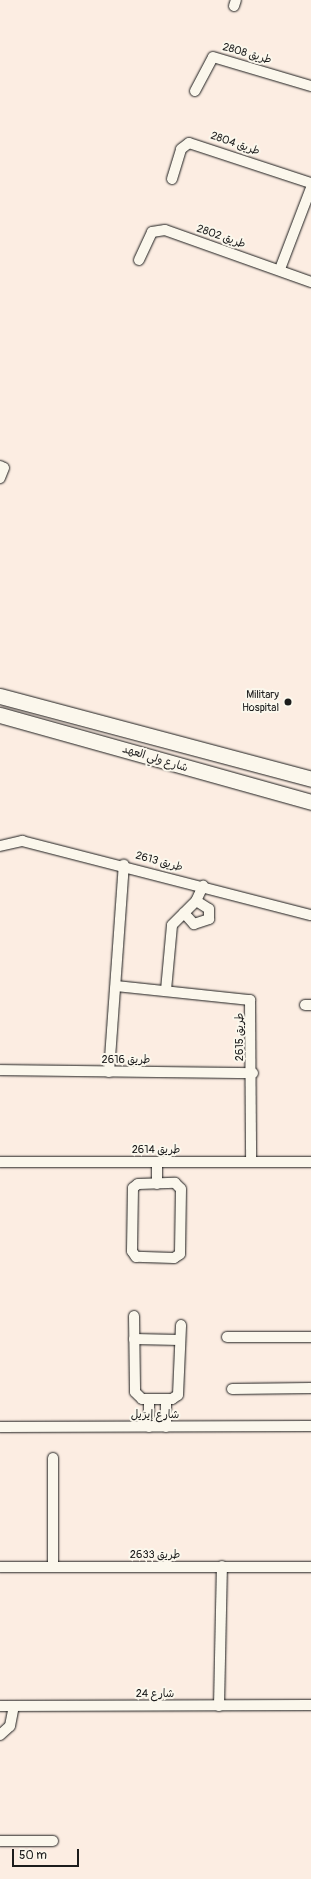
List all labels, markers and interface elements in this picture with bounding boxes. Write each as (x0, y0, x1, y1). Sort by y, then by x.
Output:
street label: طريق 2808 (221, 41, 273, 67)
street label: طريق 2804 (209, 129, 261, 159)
street label: طريق 2802 (195, 222, 247, 252)
place label: Military Hospital (242, 689, 279, 715)
marker: Military Hospital (282, 696, 294, 708)
street label: شارع ولي العهد (121, 743, 189, 775)
street label: طريق 2613 (134, 849, 184, 875)
street label: طريق 2615 (233, 1013, 247, 1061)
street label: طريق 2616 (102, 1053, 150, 1067)
street label: طريق 2614 (132, 1143, 180, 1157)
street label: شارع إيزيل (131, 1408, 179, 1422)
street label: طريق 2633 (130, 1548, 180, 1562)
street label: شارع 24 (136, 1687, 174, 1701)
scale bar (14, 1841, 81, 1867)
text: 50 m (19, 1848, 47, 1863)

